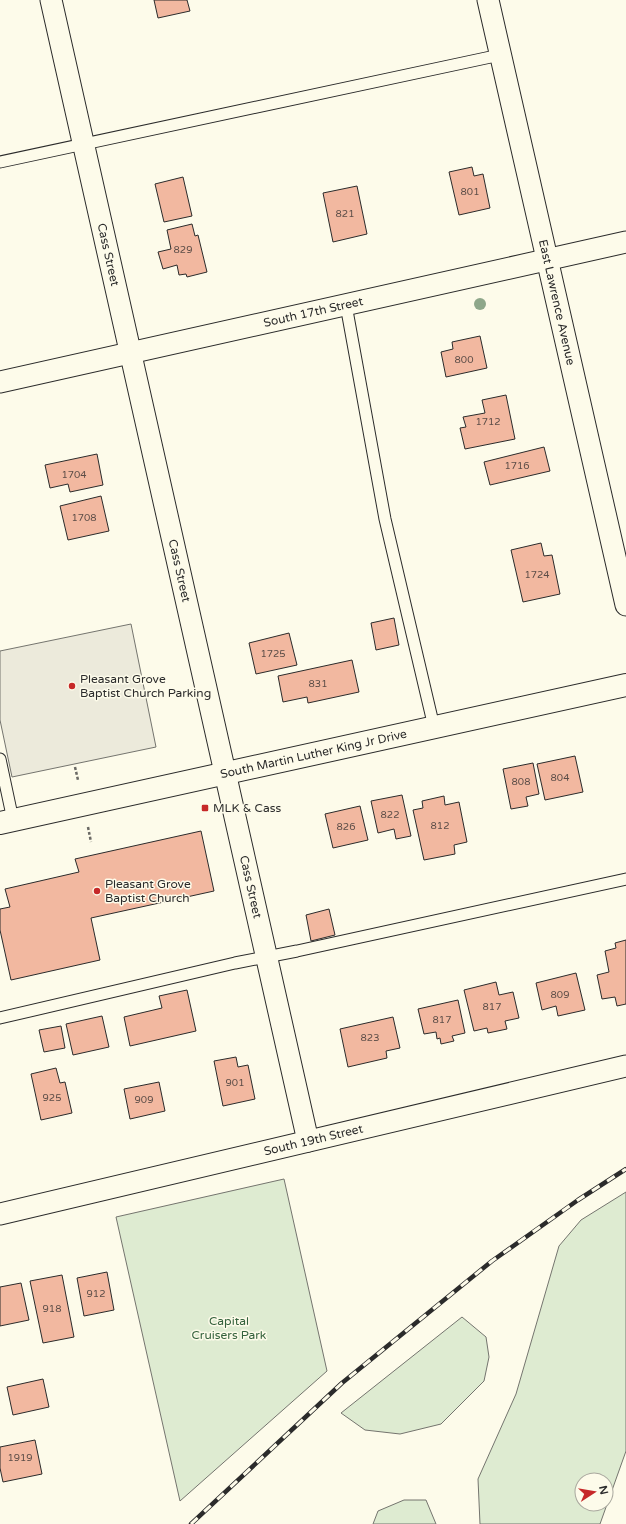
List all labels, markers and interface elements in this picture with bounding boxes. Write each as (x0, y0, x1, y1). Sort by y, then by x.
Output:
house number: 801 (461, 186, 479, 198)
house number: 821 (336, 208, 354, 220)
street label: Cass Street (94, 222, 122, 288)
street label: East Lawrence Avenue (536, 238, 578, 367)
house number: 829 (174, 244, 192, 256)
street label: South 17th Street (262, 294, 365, 330)
house number: 800 (455, 354, 473, 366)
house number: 1712 (475, 416, 501, 428)
house number: 1716 (504, 460, 530, 472)
house number: 1704 (61, 469, 87, 481)
house number: 1708 (71, 512, 97, 524)
street label: Cass Street (166, 538, 194, 604)
house number: 1724 (524, 569, 550, 581)
house number: 1725 (260, 648, 286, 660)
place label: Pleasant Grove Baptist Church Parking (80, 672, 211, 700)
house number: 831 (309, 678, 327, 690)
marker: Pleasant Grove Baptist Church Parking (67, 681, 77, 691)
street label: South Martin Luther King Jr Drive (219, 726, 408, 781)
house number: 804 (551, 772, 569, 784)
house number: 808 (512, 776, 530, 788)
place label: MLK & Cass (213, 801, 281, 815)
marker: MLK & Cass (200, 803, 210, 813)
house number: 822 (381, 809, 399, 821)
house number: 812 (431, 820, 449, 832)
house number: 826 (337, 821, 355, 833)
street label: Cass Street (237, 854, 265, 920)
place label: Pleasant Grove Baptist Church (105, 877, 191, 905)
marker: Pleasant Grove Baptist Church (92, 886, 102, 896)
house number: 809 (551, 989, 569, 1001)
house number: 817 (483, 1001, 501, 1013)
house number: 817 (433, 1014, 451, 1026)
house number: 823 (361, 1032, 379, 1044)
house number: 901 (226, 1077, 244, 1089)
house number: 925 (43, 1092, 61, 1104)
house number: 909 (135, 1094, 153, 1106)
street label: South 19th Street (262, 1121, 365, 1158)
house number: 912 (87, 1288, 105, 1300)
house number: 918 (43, 1303, 61, 1315)
park label: Capital Cruisers Park (192, 1314, 267, 1342)
house number: 1919 (7, 1452, 33, 1464)
north arrow (574, 1472, 614, 1512)
text: N (596, 1484, 611, 1496)

